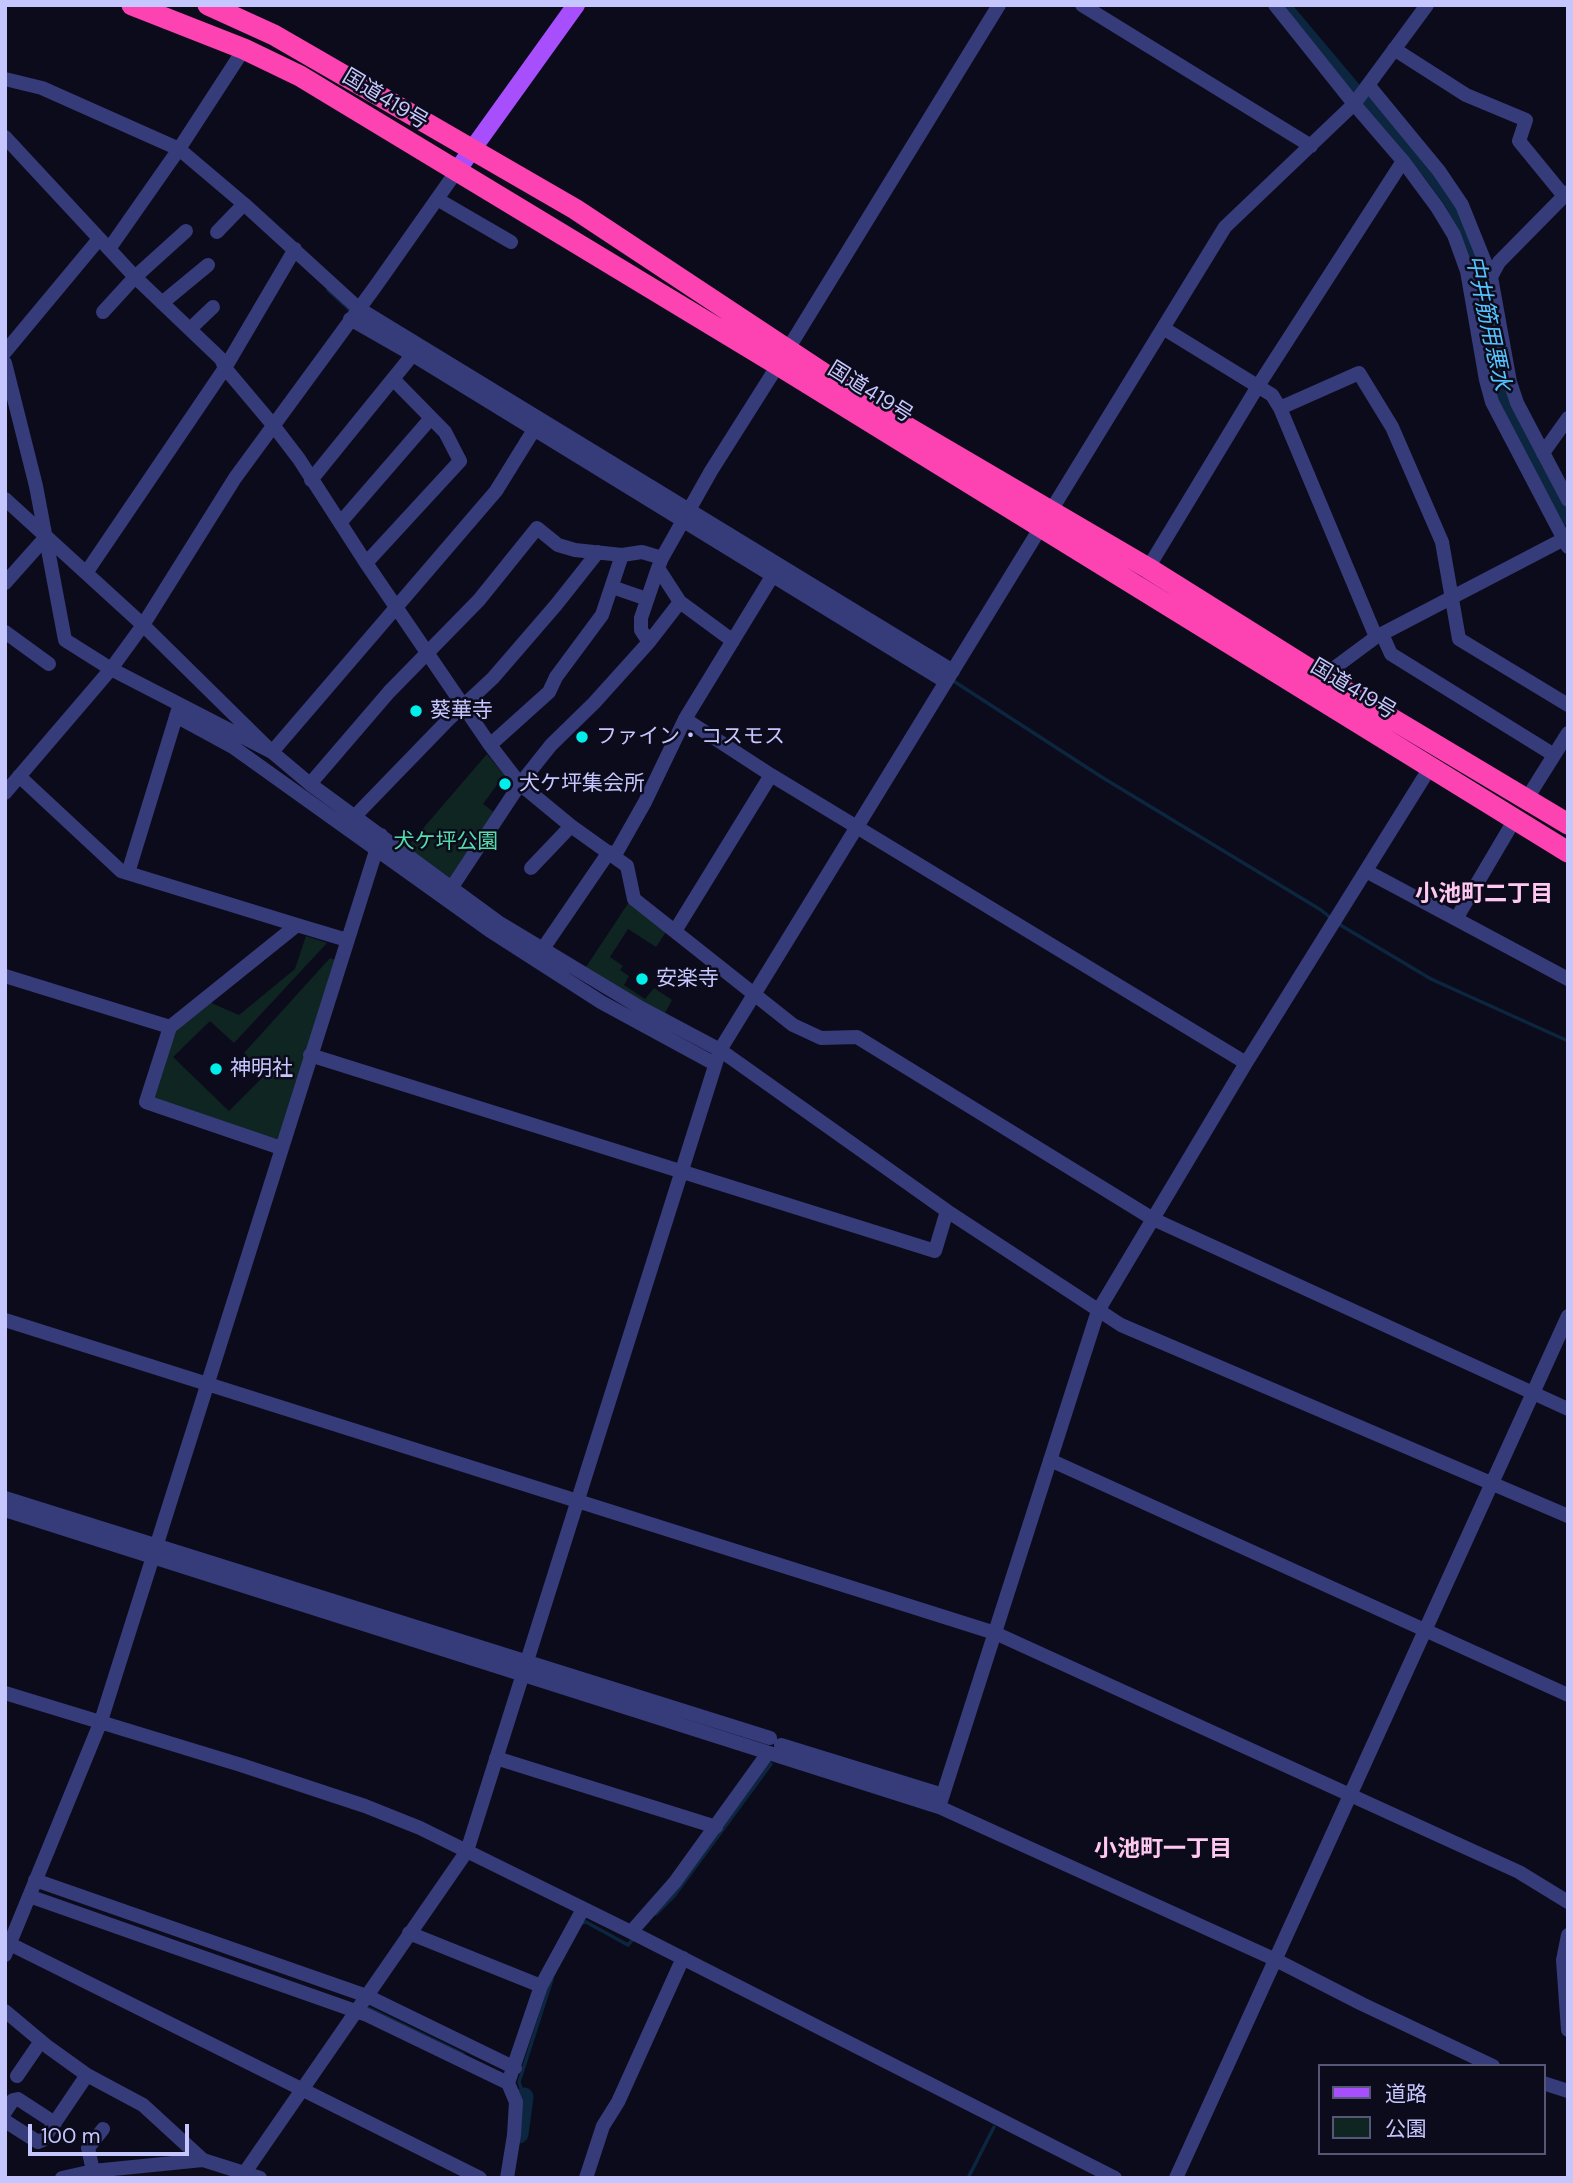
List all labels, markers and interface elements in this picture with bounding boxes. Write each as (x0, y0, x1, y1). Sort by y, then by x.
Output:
street label: 国道419号 (338, 65, 432, 135)
water label: 中井筋用悪水 (1459, 253, 1515, 393)
street label: 国道419号 (823, 357, 917, 429)
street label: 国道419号 (1306, 655, 1400, 725)
place label: 葵華寺 (430, 698, 493, 724)
marker: 葵華寺 (408, 703, 424, 719)
place label: ファイン・コスモス (596, 724, 785, 750)
marker: ファイン・コスモス (574, 729, 590, 745)
place label: 犬ケ坪集会所 (519, 771, 645, 797)
marker: 犬ケ坪集会所 (497, 776, 513, 792)
park label: 犬ケ坪公園 (394, 829, 498, 855)
district label: 小池町二丁目 (1415, 881, 1553, 909)
place label: 安楽寺 (656, 966, 719, 992)
marker: 安楽寺 (634, 971, 650, 987)
place label: 神明社 (230, 1056, 293, 1082)
marker: 神明社 (208, 1061, 224, 1077)
district label: 小池町一丁目 (1094, 1836, 1232, 1864)
legend (1318, 2064, 1545, 2155)
text: 道路 (1385, 2080, 1427, 2108)
scale bar (32, 2110, 192, 2154)
text: 公園 (1385, 2115, 1427, 2143)
text: 100 m (41, 2122, 101, 2150)

